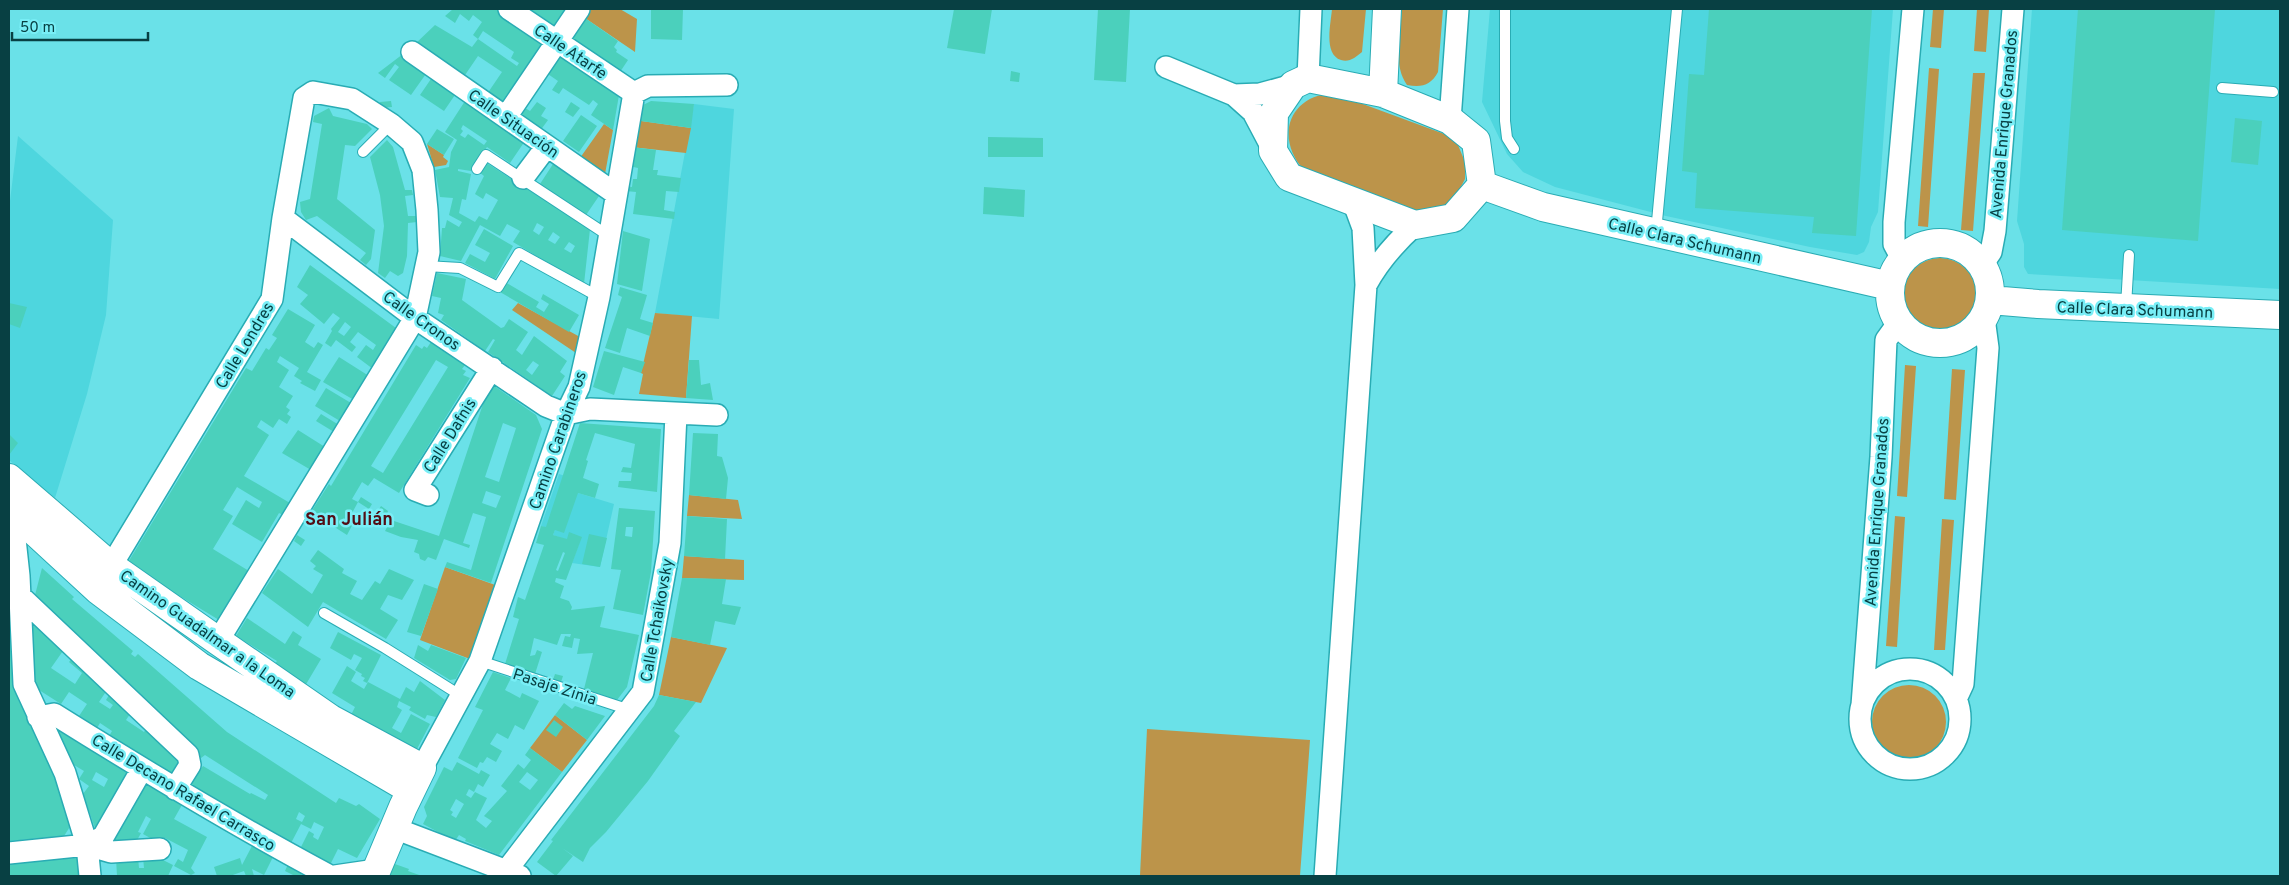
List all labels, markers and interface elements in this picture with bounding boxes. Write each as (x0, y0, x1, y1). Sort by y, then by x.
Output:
scale bar (12, 10, 149, 42)
text: 50 m (20, 19, 55, 38)
street label: Calle Atarfe (529, 21, 610, 84)
street label: Avenida Enrique Granados (1987, 29, 2023, 219)
street label: Calle Situación (463, 86, 562, 163)
street label: Calle Clara Schumann (1606, 215, 1763, 269)
street label: Calle Cronos (378, 288, 463, 356)
street label: Calle Clara Schumann (2056, 298, 2214, 324)
street label: Calle Londres (212, 299, 279, 393)
street label: Camino Carabineros (526, 369, 592, 512)
street label: Calle Dafnis (420, 395, 482, 477)
street label: Avenida Enrique Granados (1861, 417, 1895, 607)
district label: San Julián (305, 509, 393, 532)
street label: Calle Tchaikovsky (637, 557, 679, 684)
street label: Camino Guadalmar a la Loma (115, 566, 298, 703)
street label: Pasaje Zinia (510, 665, 599, 711)
street label: Calle Decano Rafael Carrasco (87, 731, 279, 857)

